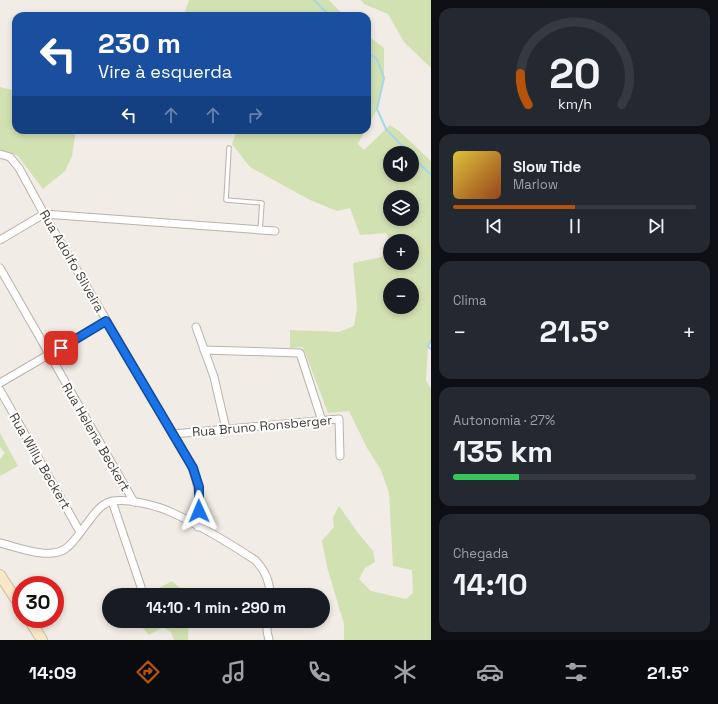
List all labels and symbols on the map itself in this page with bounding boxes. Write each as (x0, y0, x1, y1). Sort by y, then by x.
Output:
street label: Rua Adolfo Silveira (36, 207, 108, 316)
pin (44, 331, 78, 365)
street label: Rua Helena Beckert (58, 380, 134, 494)
street label: Rua Willy Beckert (6, 410, 74, 512)
street label: Rua Bruno Ronsberger (191, 411, 333, 441)
position arrow (178, 490, 220, 532)
speed limit sign: 30 (12, 576, 64, 628)

